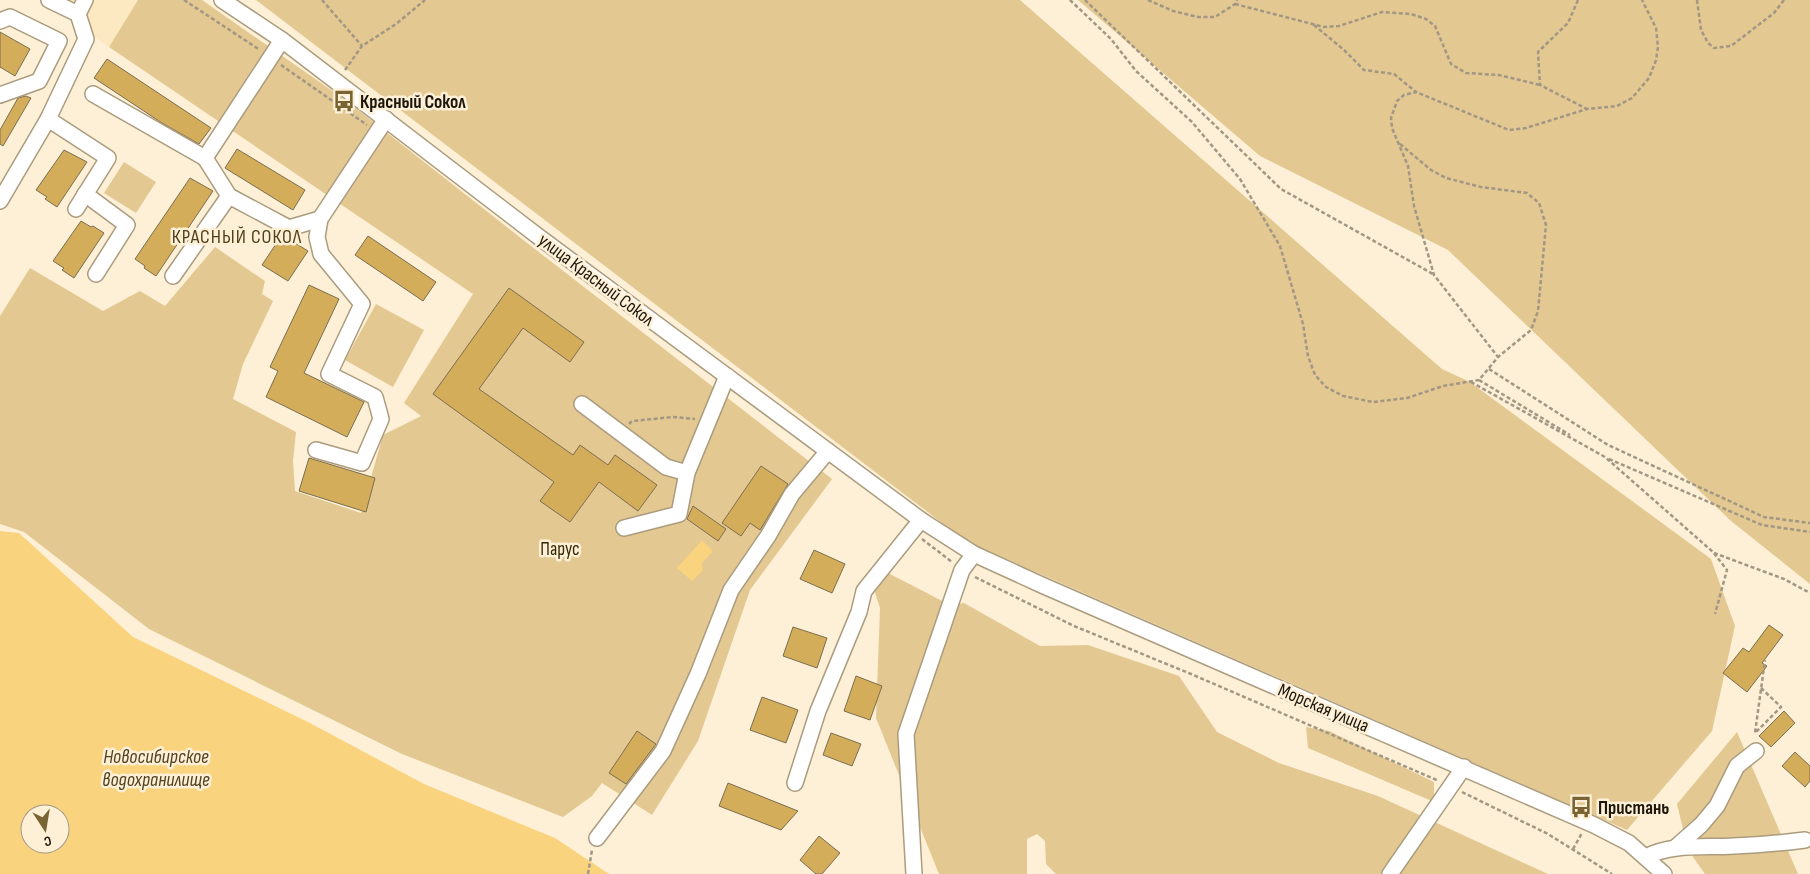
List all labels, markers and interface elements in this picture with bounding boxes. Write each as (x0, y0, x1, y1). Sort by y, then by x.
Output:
bus stop icon: Красный Сокол (331, 88, 357, 114)
place label: Красный Сокол (360, 91, 466, 114)
district label: КРАСНЫЙ СОКОЛ (172, 225, 302, 249)
street label: улица Красный Сокол (533, 229, 659, 332)
park label: Парус (540, 538, 580, 561)
street label: Морская улица (1274, 679, 1372, 738)
water label: Новосибирское водохранилище (102, 745, 210, 792)
bus stop icon: Пристань (1568, 794, 1594, 820)
place label: Пристань (1598, 797, 1669, 820)
north arrow (20, 804, 70, 854)
text: С (42, 832, 53, 850)

